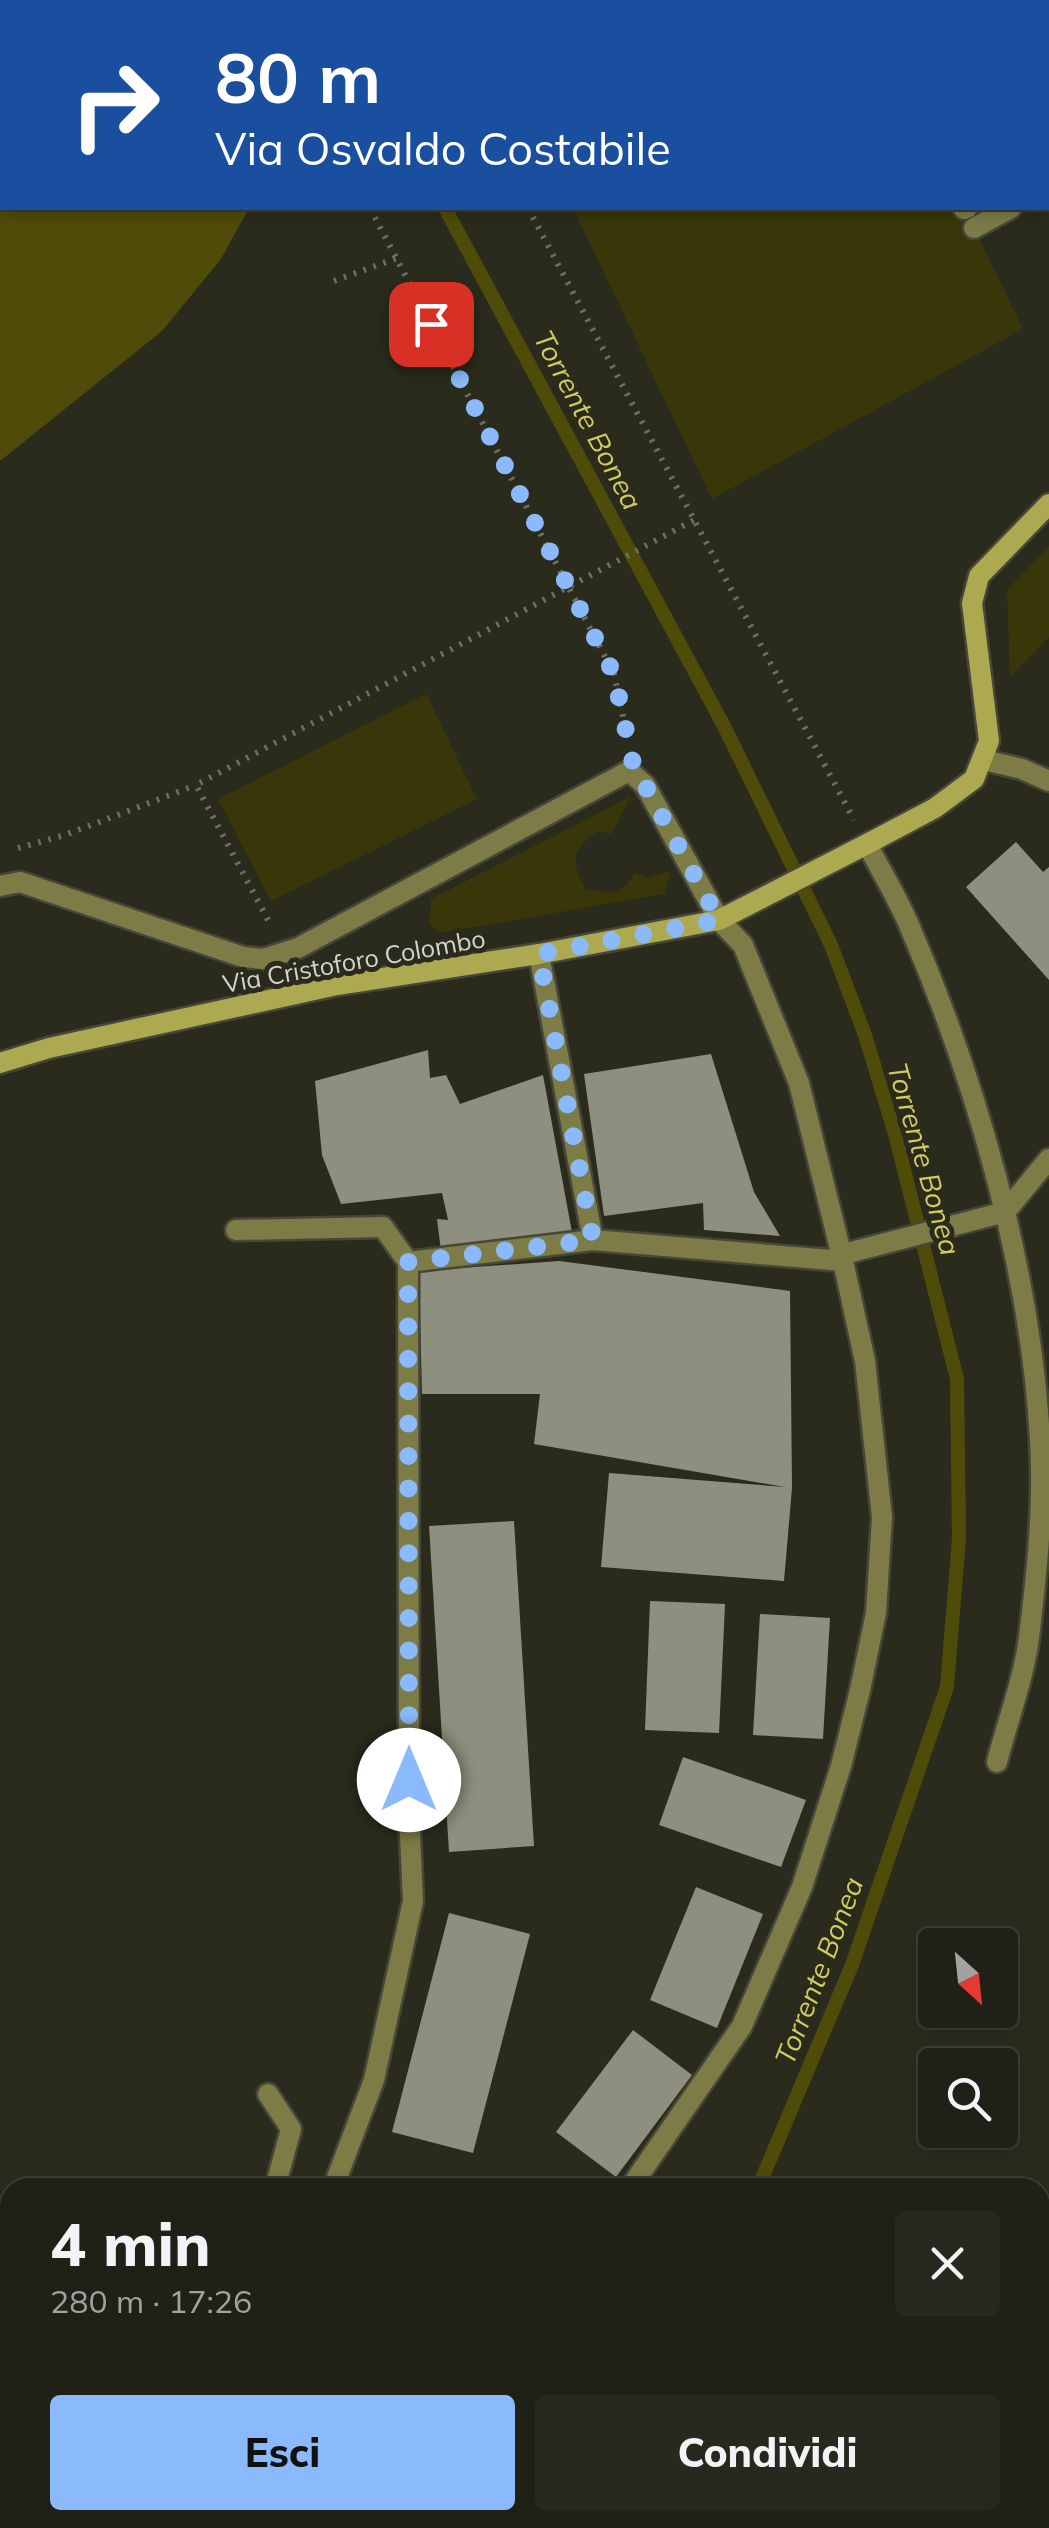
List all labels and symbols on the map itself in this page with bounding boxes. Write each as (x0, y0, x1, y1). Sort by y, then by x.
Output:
pin (389, 282, 474, 367)
water label: Torrente Bonea (526, 324, 650, 515)
street label: Via Cristoforo Colombo (220, 922, 488, 999)
water label: Torrente Bonea (880, 1059, 969, 1259)
position arrow (357, 1728, 461, 1832)
water label: Torrente Bonea (767, 1872, 870, 2070)
north arrow (918, 1928, 1018, 2028)

